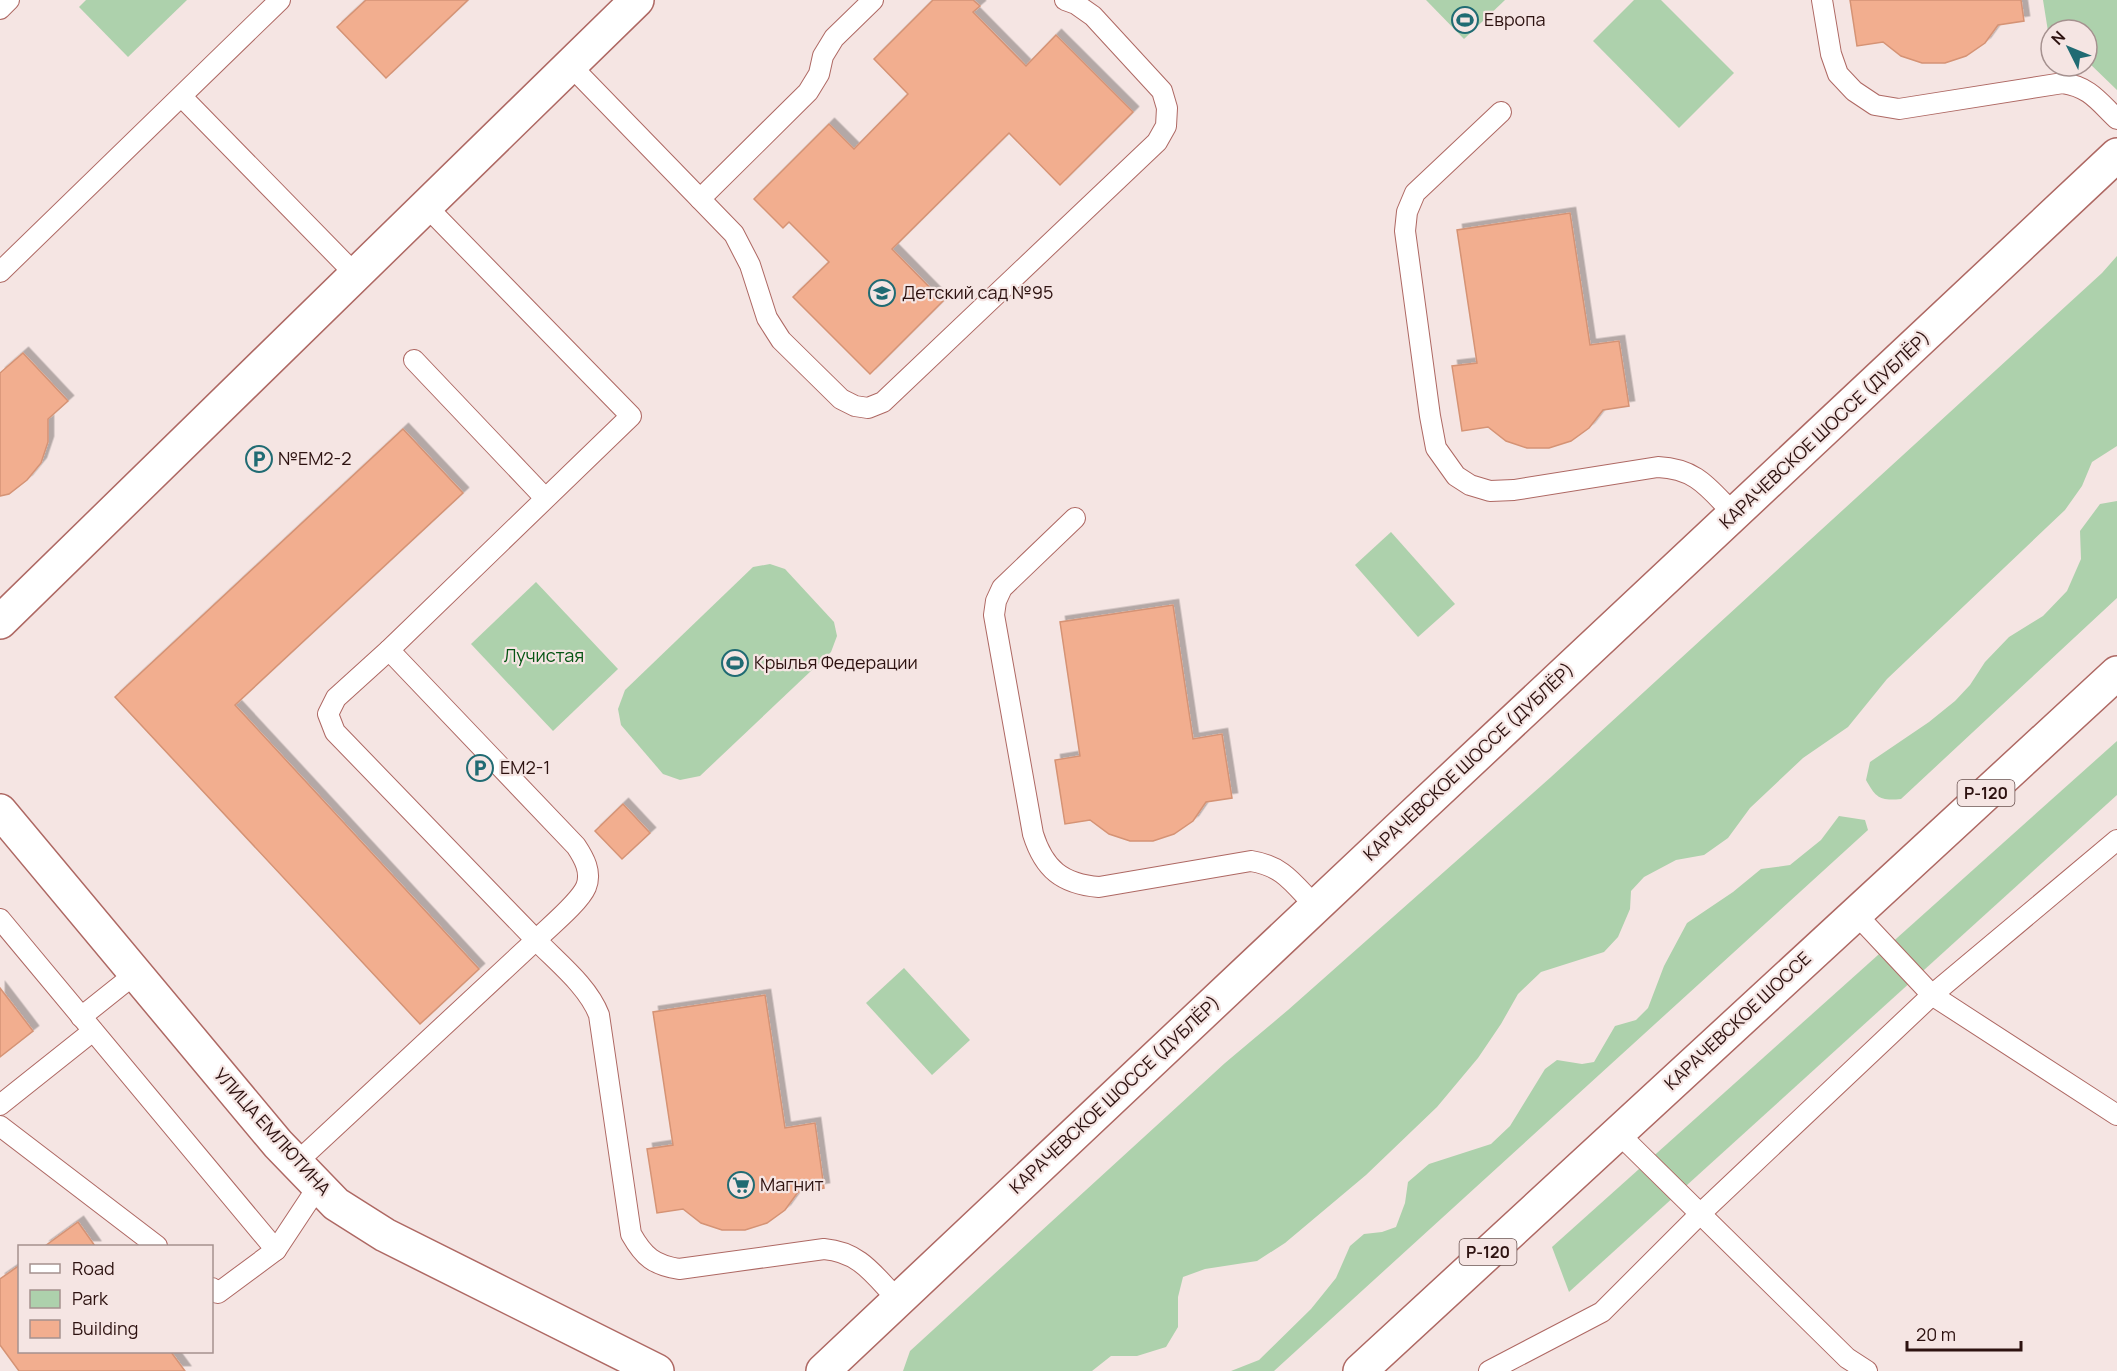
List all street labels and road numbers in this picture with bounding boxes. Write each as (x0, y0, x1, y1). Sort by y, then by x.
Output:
street label: КАРАЧЕВСКОЕ ШОССЕ (ДУБЛЁР) (1714, 325, 1935, 533)
street label: КАРАЧЕВСКОЕ ШОССЕ (ДУБЛЁР) (1358, 657, 1579, 865)
road number: Р-120 (1958, 780, 2014, 806)
street label: КАРАЧЕВСКОЕ ШОССЕ (1659, 946, 1816, 1095)
street label: КАРАЧЕВСКОЕ ШОССЕ (ДУБЛЁР) (1004, 990, 1225, 1198)
street label: УЛИЦА ЕМЛЮТИНА (209, 1062, 337, 1201)
road number: Р-120 (1460, 1239, 1516, 1265)

